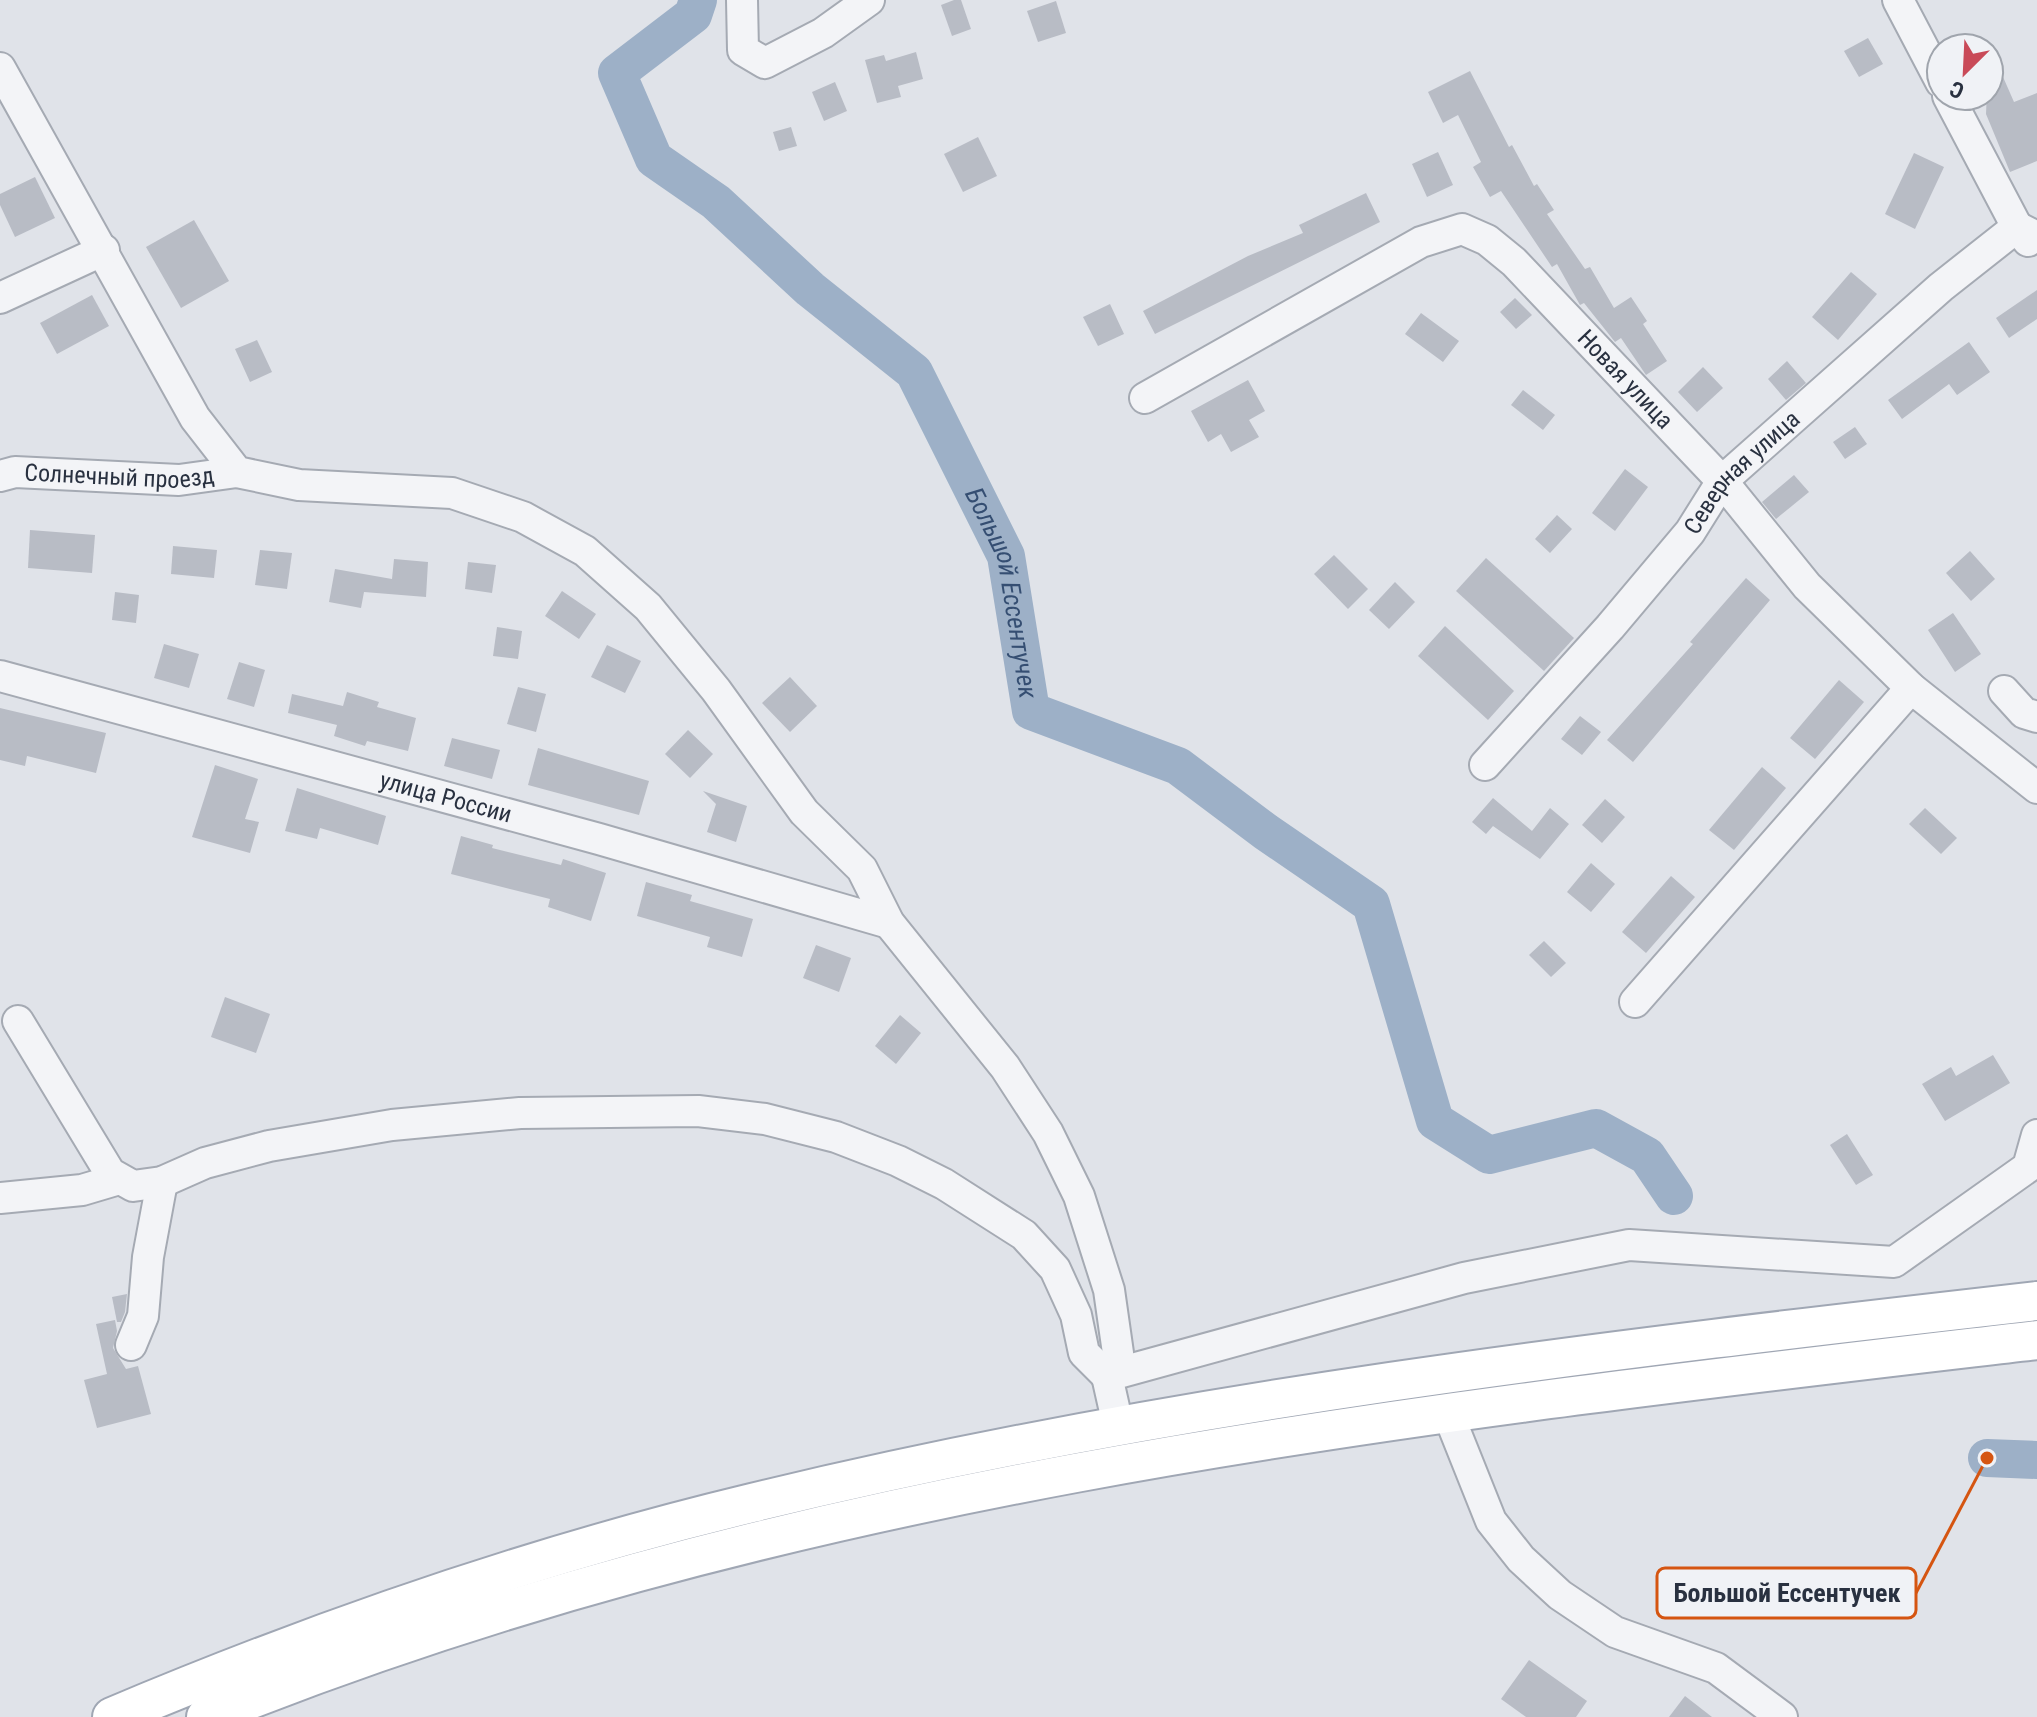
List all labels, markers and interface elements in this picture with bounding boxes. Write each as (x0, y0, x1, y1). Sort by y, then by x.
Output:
north arrow (1925, 32, 2005, 112)
text: С (1946, 76, 1968, 104)
street label: Новая улица (1572, 324, 1679, 435)
street label: Северная улица (1678, 405, 1805, 539)
street label: Солнечный проезд (24, 458, 216, 494)
water label: Большой Ессентучек (959, 483, 1044, 701)
street label: улица России (377, 766, 515, 829)
callout: Большой Ессентучек (1657, 1568, 1916, 1618)
text: Большой Ессентучек (1673, 1578, 1901, 1608)

